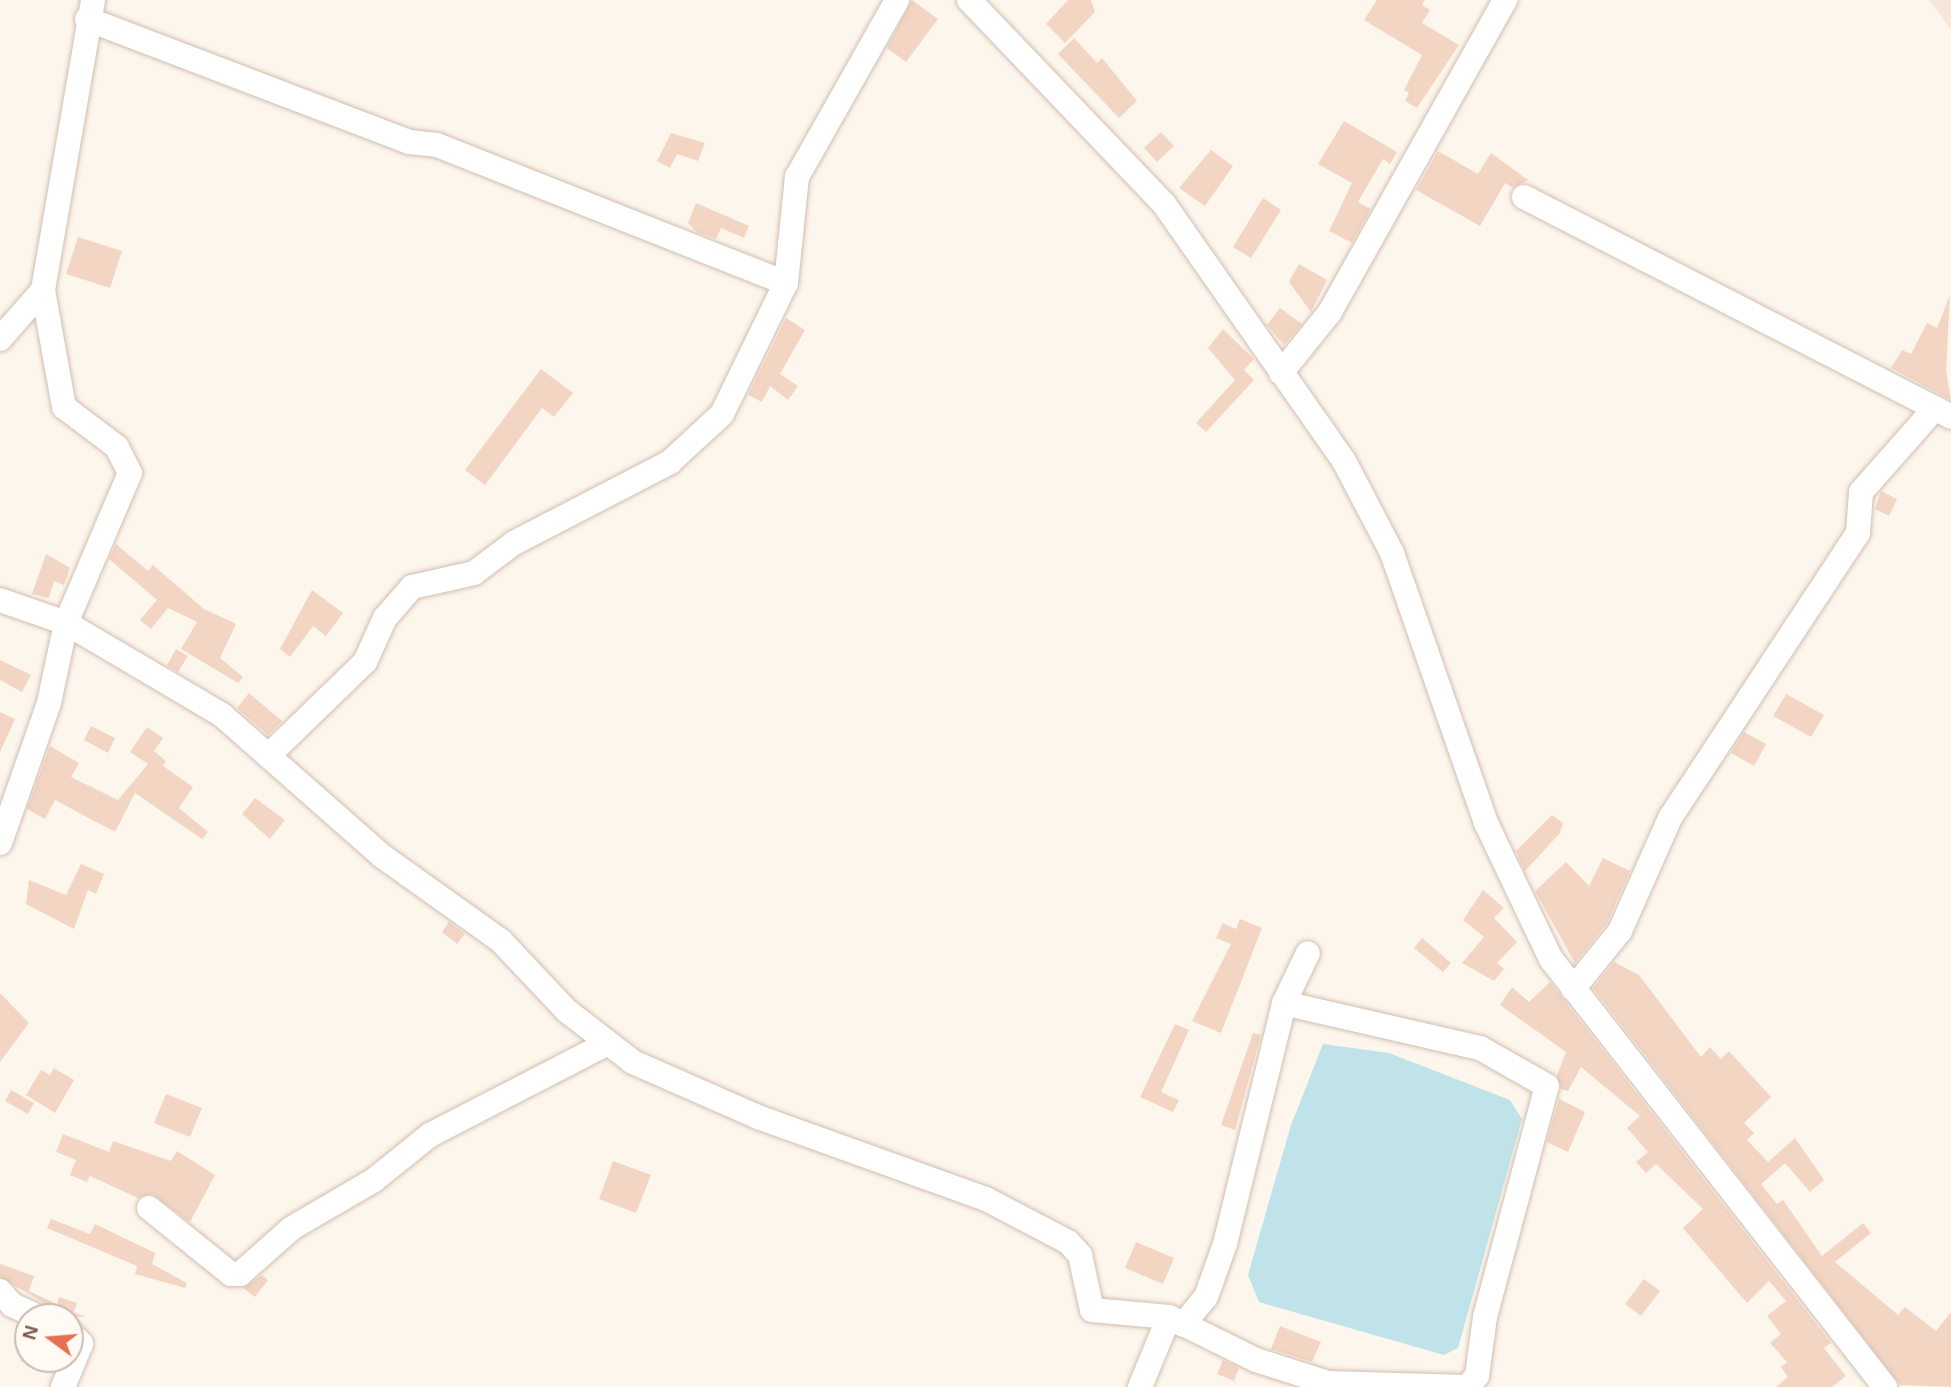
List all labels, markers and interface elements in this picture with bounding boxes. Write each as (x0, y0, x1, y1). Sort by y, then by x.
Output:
north arrow (14, 1303, 84, 1373)
text: N (18, 1323, 42, 1342)

